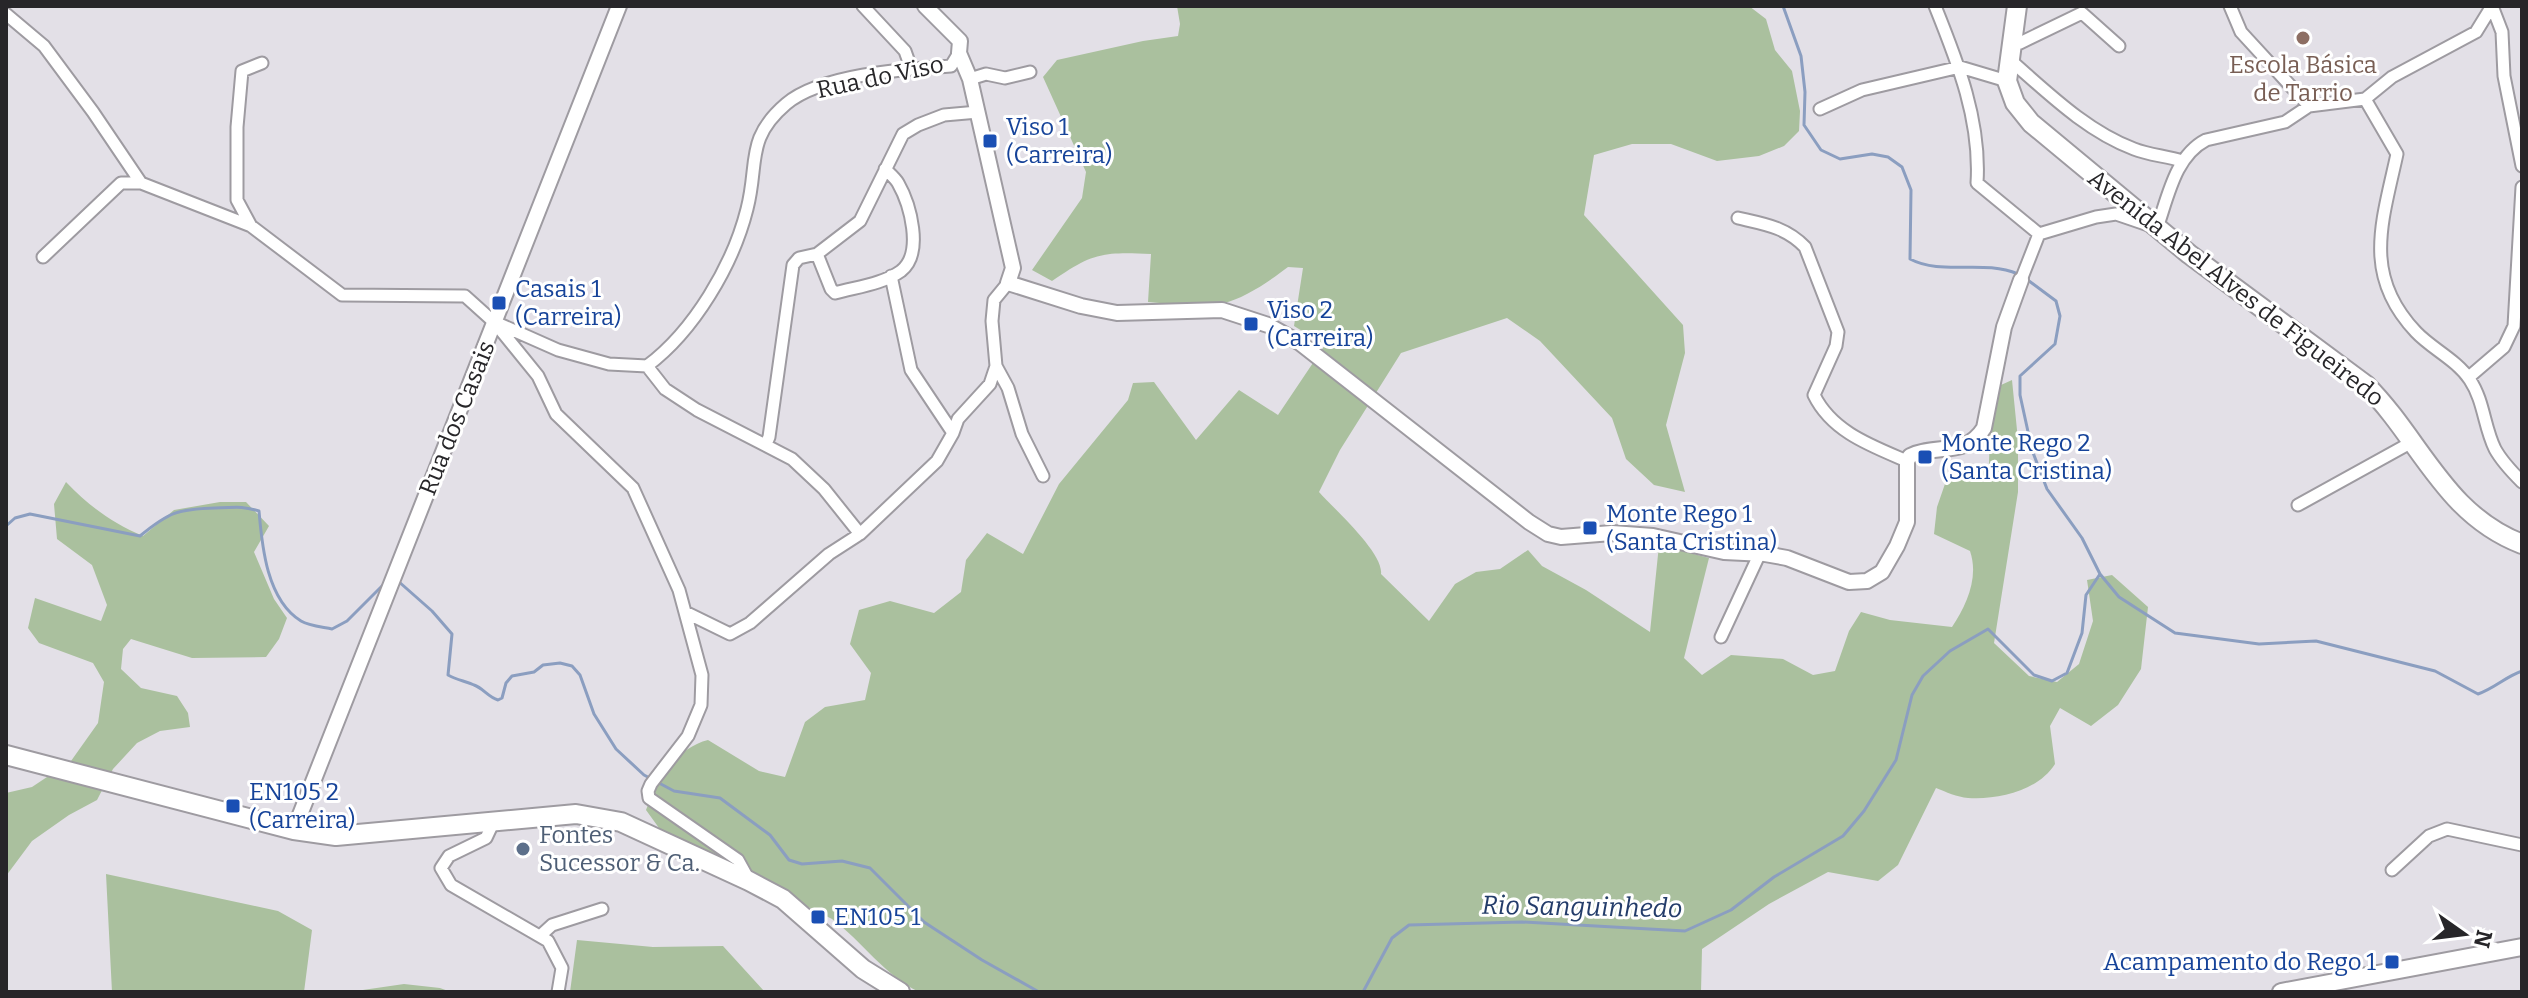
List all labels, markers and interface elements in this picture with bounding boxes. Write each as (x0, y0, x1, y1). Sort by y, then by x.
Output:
marker: Escola Básica de Tarrio (2294, 29, 2312, 47)
street label: Rua do Viso (814, 50, 946, 104)
place label: Escola Básica de Tarrio (2229, 51, 2377, 107)
place label: Viso 1 (Carreira) (1006, 113, 1113, 169)
marker: Viso 1 (Carreira) (981, 132, 999, 150)
street label: Avenida Abel Alves de Figueiredo (2082, 164, 2390, 412)
place label: Casais 1 (Carreira) (515, 275, 622, 331)
marker: Casais 1 (Carreira) (490, 294, 508, 312)
place label: Viso 2 (Carreira) (1267, 296, 1374, 352)
marker: Viso 2 (Carreira) (1242, 315, 1260, 333)
street label: Rua dos Casais (413, 337, 501, 499)
place label: Monte Rego 2 (Santa Cristina) (1941, 429, 2112, 485)
marker: Monte Rego 2 (Santa Cristina) (1916, 448, 1934, 466)
place label: Monte Rego 1 (Santa Cristina) (1606, 500, 1777, 556)
marker: Monte Rego 1 (Santa Cristina) (1581, 519, 1599, 537)
place label: EN105 2 (Carreira) (249, 778, 356, 834)
marker: EN105 2 (Carreira) (224, 797, 242, 815)
place label: Fontes Sucessor & Ca. (539, 821, 700, 877)
marker: Fontes Sucessor & Ca. (514, 840, 532, 858)
water label: Rio Sanguinhedo (1481, 890, 1683, 924)
north arrow (2424, 894, 2504, 974)
place label: EN105 1 (834, 903, 921, 931)
marker: EN105 1 (809, 908, 827, 926)
text: N (2468, 927, 2498, 950)
place label: Acampamento do Rego 1 (2103, 948, 2376, 976)
marker: Acampamento do Rego 1 (2383, 953, 2401, 971)

